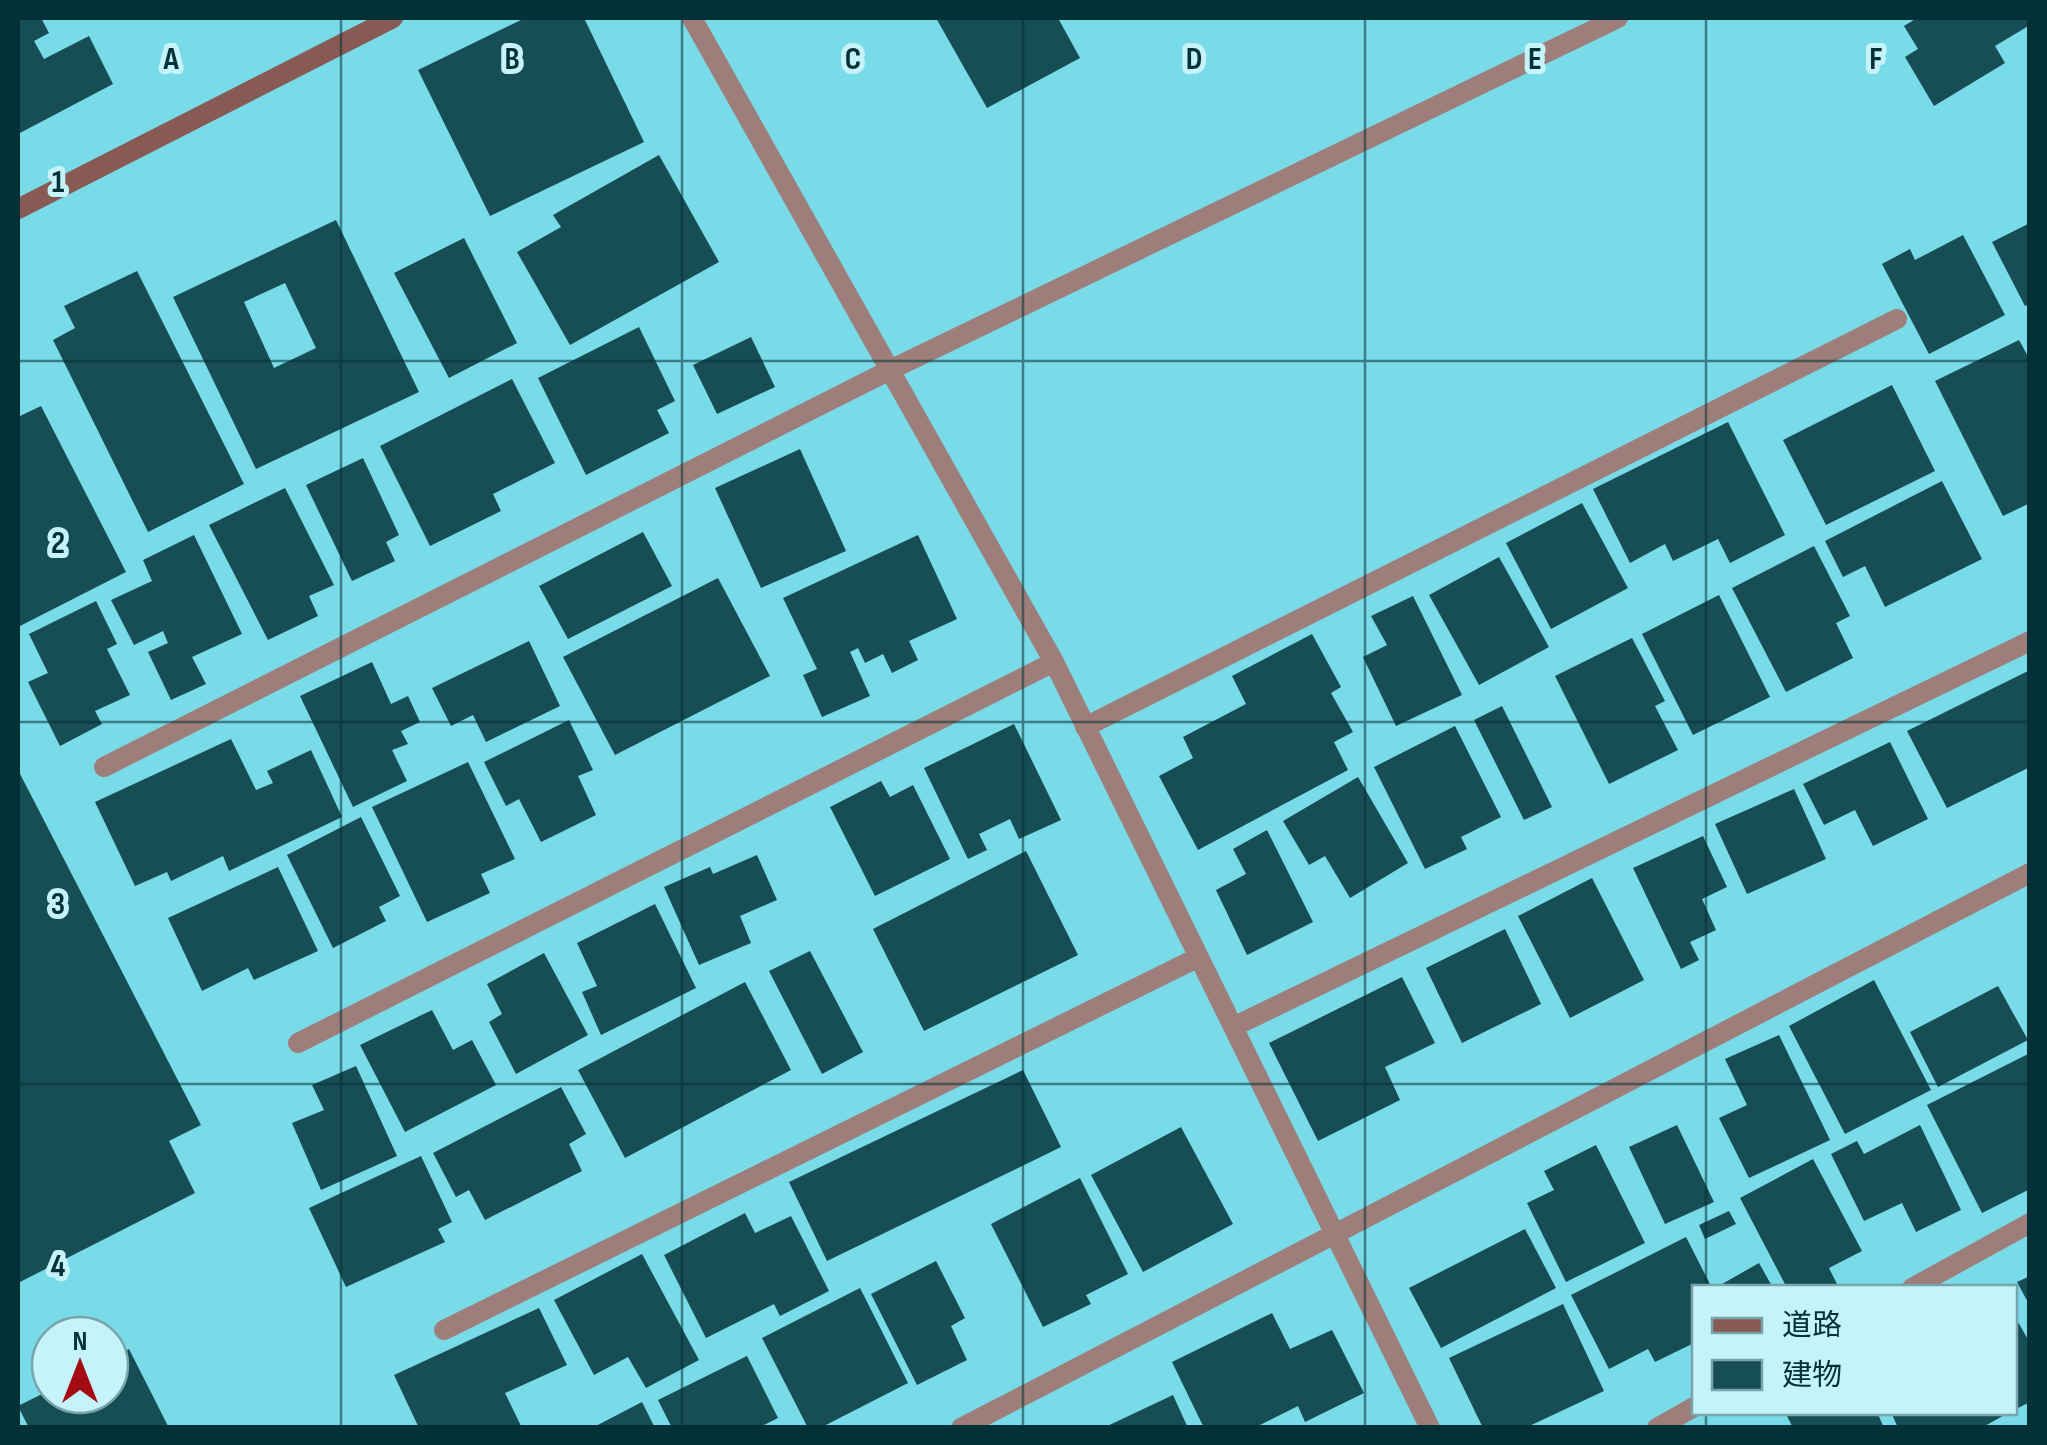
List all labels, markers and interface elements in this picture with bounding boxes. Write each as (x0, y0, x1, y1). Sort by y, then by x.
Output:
text: A (162, 40, 179, 79)
text: B (504, 40, 520, 79)
text: C (845, 40, 861, 79)
text: D (1186, 40, 1202, 79)
text: E (1528, 40, 1542, 79)
text: F (1869, 40, 1883, 79)
text: 1 (52, 163, 65, 202)
text: 2 (51, 524, 65, 563)
text: 3 (51, 885, 65, 924)
text: 4 (51, 1247, 66, 1286)
legend (1692, 1285, 2017, 1415)
text: 道路 (1782, 1308, 1842, 1344)
north arrow (30, 1315, 130, 1415)
text: N (73, 1325, 87, 1358)
text: 建物 (1782, 1358, 1842, 1394)

